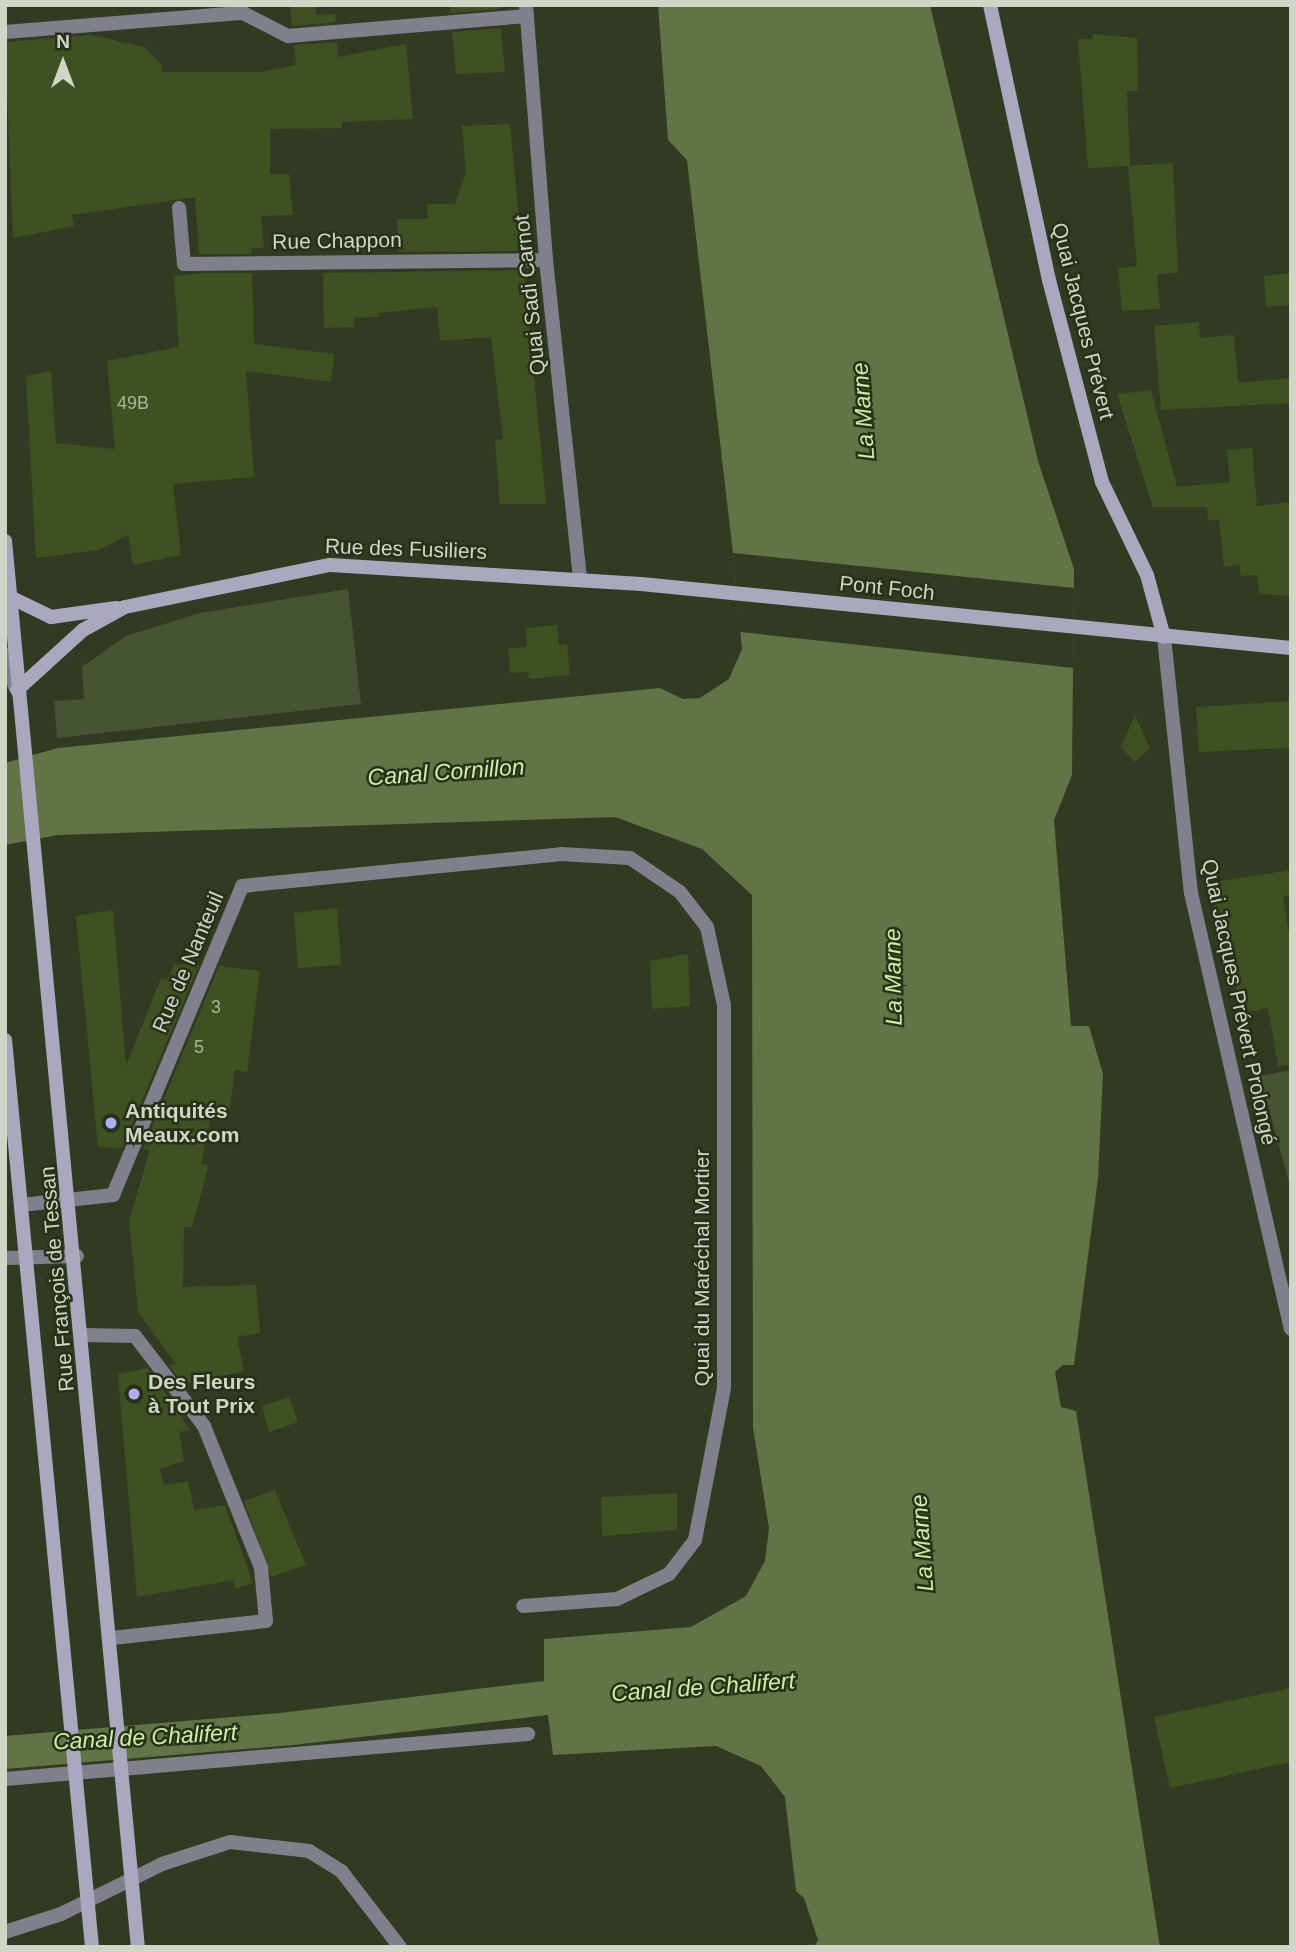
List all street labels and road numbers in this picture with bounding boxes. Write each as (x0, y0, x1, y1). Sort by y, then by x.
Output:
street label: Quai Sadi Carnot (509, 214, 551, 376)
street label: Quai Jacques Prévert (1046, 220, 1120, 422)
street label: Rue Chappon (272, 227, 402, 255)
street label: Rue des Fusiliers (324, 534, 488, 564)
street label: Pont Foch (838, 570, 936, 606)
street label: Quai Jacques Prévert Prolongé (1196, 857, 1282, 1147)
street label: Rue de Nanteuil (147, 888, 229, 1036)
street label: Quai du Maréchal Mortier (689, 1150, 715, 1386)
street label: Rue François de Tessan (35, 1165, 79, 1393)

